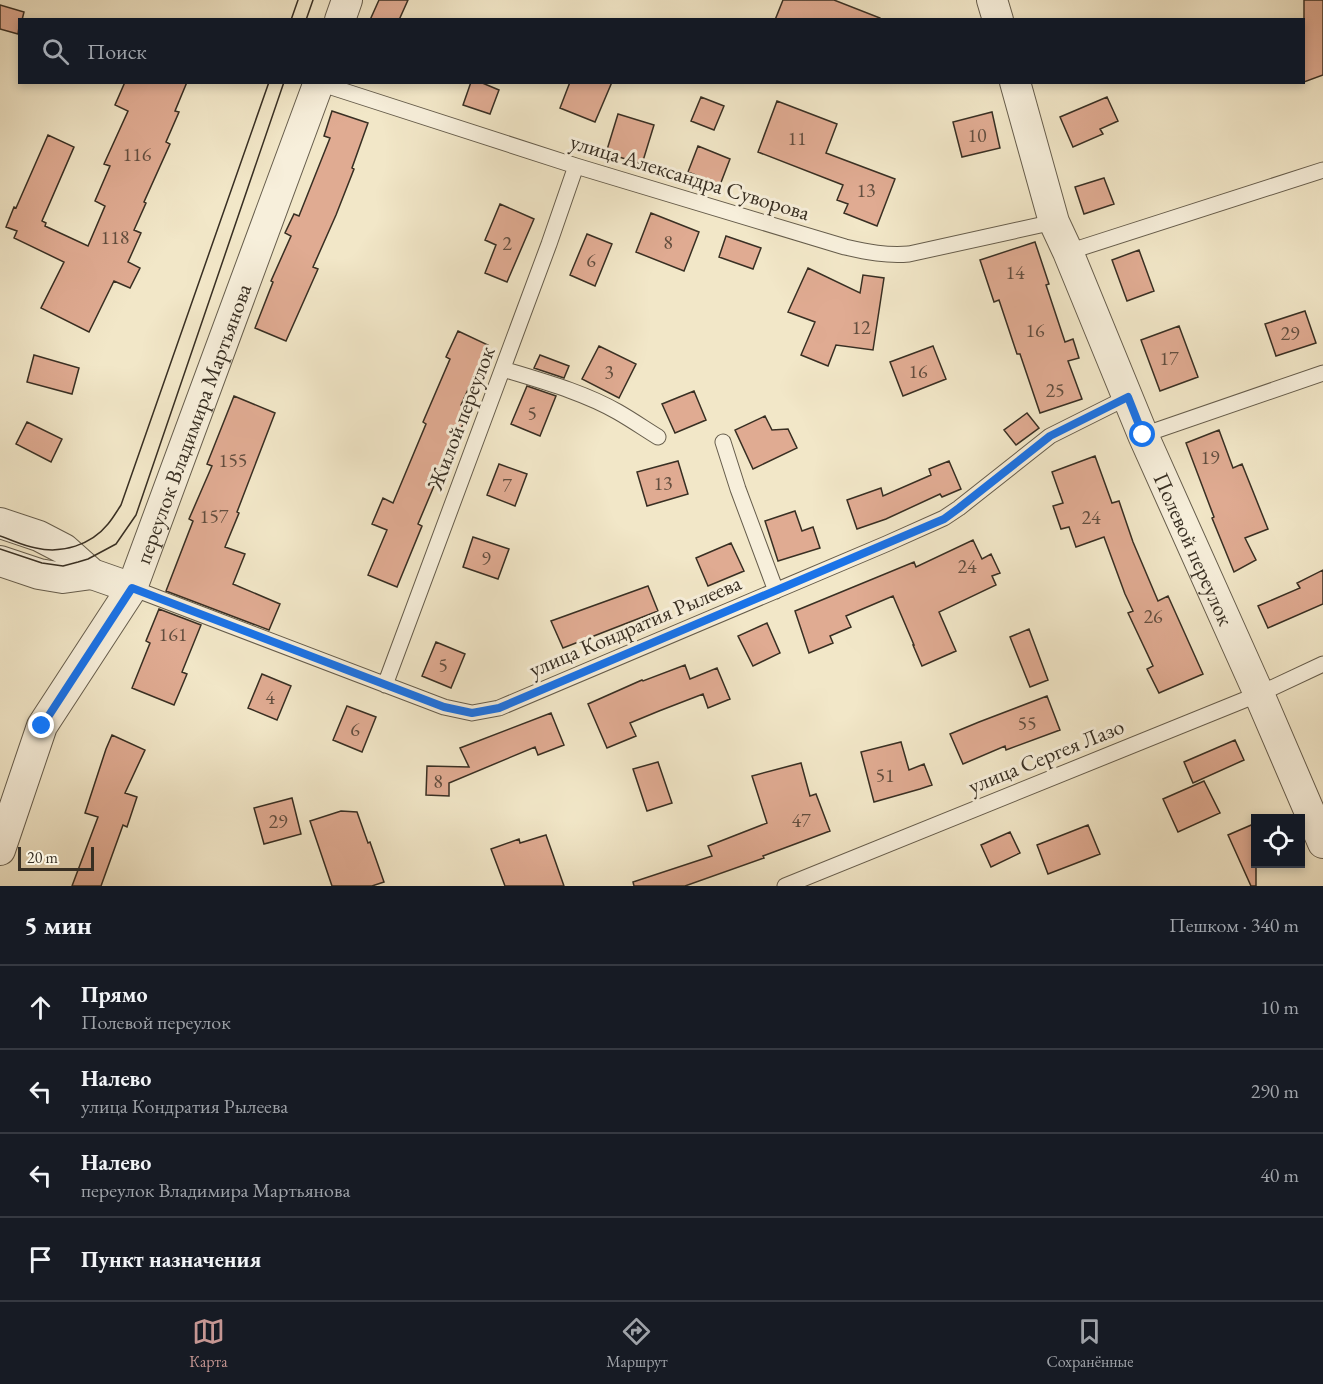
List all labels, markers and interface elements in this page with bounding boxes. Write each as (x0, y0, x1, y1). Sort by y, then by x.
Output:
search box (18, 18, 1305, 84)
icon: search (39, 35, 72, 68)
text: Поиск (87, 37, 147, 66)
house number: 10 (967, 122, 987, 148)
house number: 11 (787, 125, 807, 151)
street label: улица Александра Суворова (567, 127, 814, 227)
house number: 116 (123, 141, 152, 167)
house number: 13 (856, 177, 876, 203)
house number: 118 (101, 224, 129, 250)
house number: 8 (663, 229, 673, 255)
house number: 2 (502, 230, 512, 256)
house number: 6 (586, 247, 596, 273)
house number: 14 (1005, 259, 1025, 285)
street label: переулок Владимира Мартьянова (128, 279, 258, 568)
house number: 12 (851, 314, 871, 340)
house number: 16 (1025, 317, 1045, 343)
house number: 29 (1280, 320, 1300, 346)
street label: Жилой переулок (420, 342, 502, 495)
house number: 17 (1159, 345, 1179, 371)
house number: 16 (908, 358, 928, 384)
house number: 3 (604, 359, 614, 385)
house number: 25 (1045, 377, 1065, 403)
house number: 5 (527, 400, 537, 426)
route start (1129, 421, 1155, 447)
house number: 19 (1200, 444, 1220, 470)
house number: 155 (219, 447, 247, 473)
street label: Полевой переулок (1147, 468, 1241, 630)
house number: 13 (653, 470, 673, 496)
house number: 7 (502, 472, 512, 498)
house number: 157 (200, 503, 229, 529)
house number: 24 (1081, 504, 1101, 530)
house number: 9 (481, 545, 491, 571)
house number: 24 (957, 553, 977, 579)
street label: улица Кондратия Рылеева (524, 568, 746, 684)
house number: 26 (1143, 603, 1163, 629)
house number: 161 (159, 621, 187, 647)
house number: 5 (438, 652, 448, 678)
house number: 4 (265, 684, 275, 710)
house number: 55 (1017, 710, 1037, 736)
route end (28, 712, 54, 738)
street label: улица Сергея Лазо (964, 712, 1128, 800)
house number: 6 (350, 716, 360, 742)
house number: 51 (875, 762, 895, 788)
house number: 8 (433, 768, 443, 794)
house number: 47 (791, 807, 811, 833)
house number: 29 (268, 808, 288, 834)
map controls (1251, 814, 1305, 868)
button: locate (1251, 814, 1305, 868)
scale bar (18, 844, 94, 872)
text: 20 m (27, 847, 58, 868)
text: 5 мин (24, 908, 92, 942)
text: Пешком · 340 m (1169, 912, 1299, 938)
text: Прямо (81, 980, 148, 1009)
icon: ahead (24, 991, 57, 1024)
text: 10 m (1260, 994, 1299, 1020)
text: Полевой переулок (81, 1009, 231, 1035)
text: Налево (81, 1064, 151, 1093)
icon: left (24, 1075, 57, 1108)
text: 290 m (1251, 1078, 1299, 1104)
text: улица Кондратия Рылеева (81, 1093, 288, 1119)
text: Налево (81, 1148, 151, 1177)
icon: left (24, 1159, 57, 1192)
text: 40 m (1260, 1162, 1299, 1188)
text: переулок Владимира Мартьянова (81, 1177, 350, 1203)
icon: arrive (24, 1243, 57, 1276)
text: Пункт назначения (81, 1245, 261, 1274)
tab: Карта (189, 1315, 228, 1372)
tab: Маршрут (606, 1315, 668, 1372)
tab: Сохранённые (1046, 1315, 1134, 1372)

